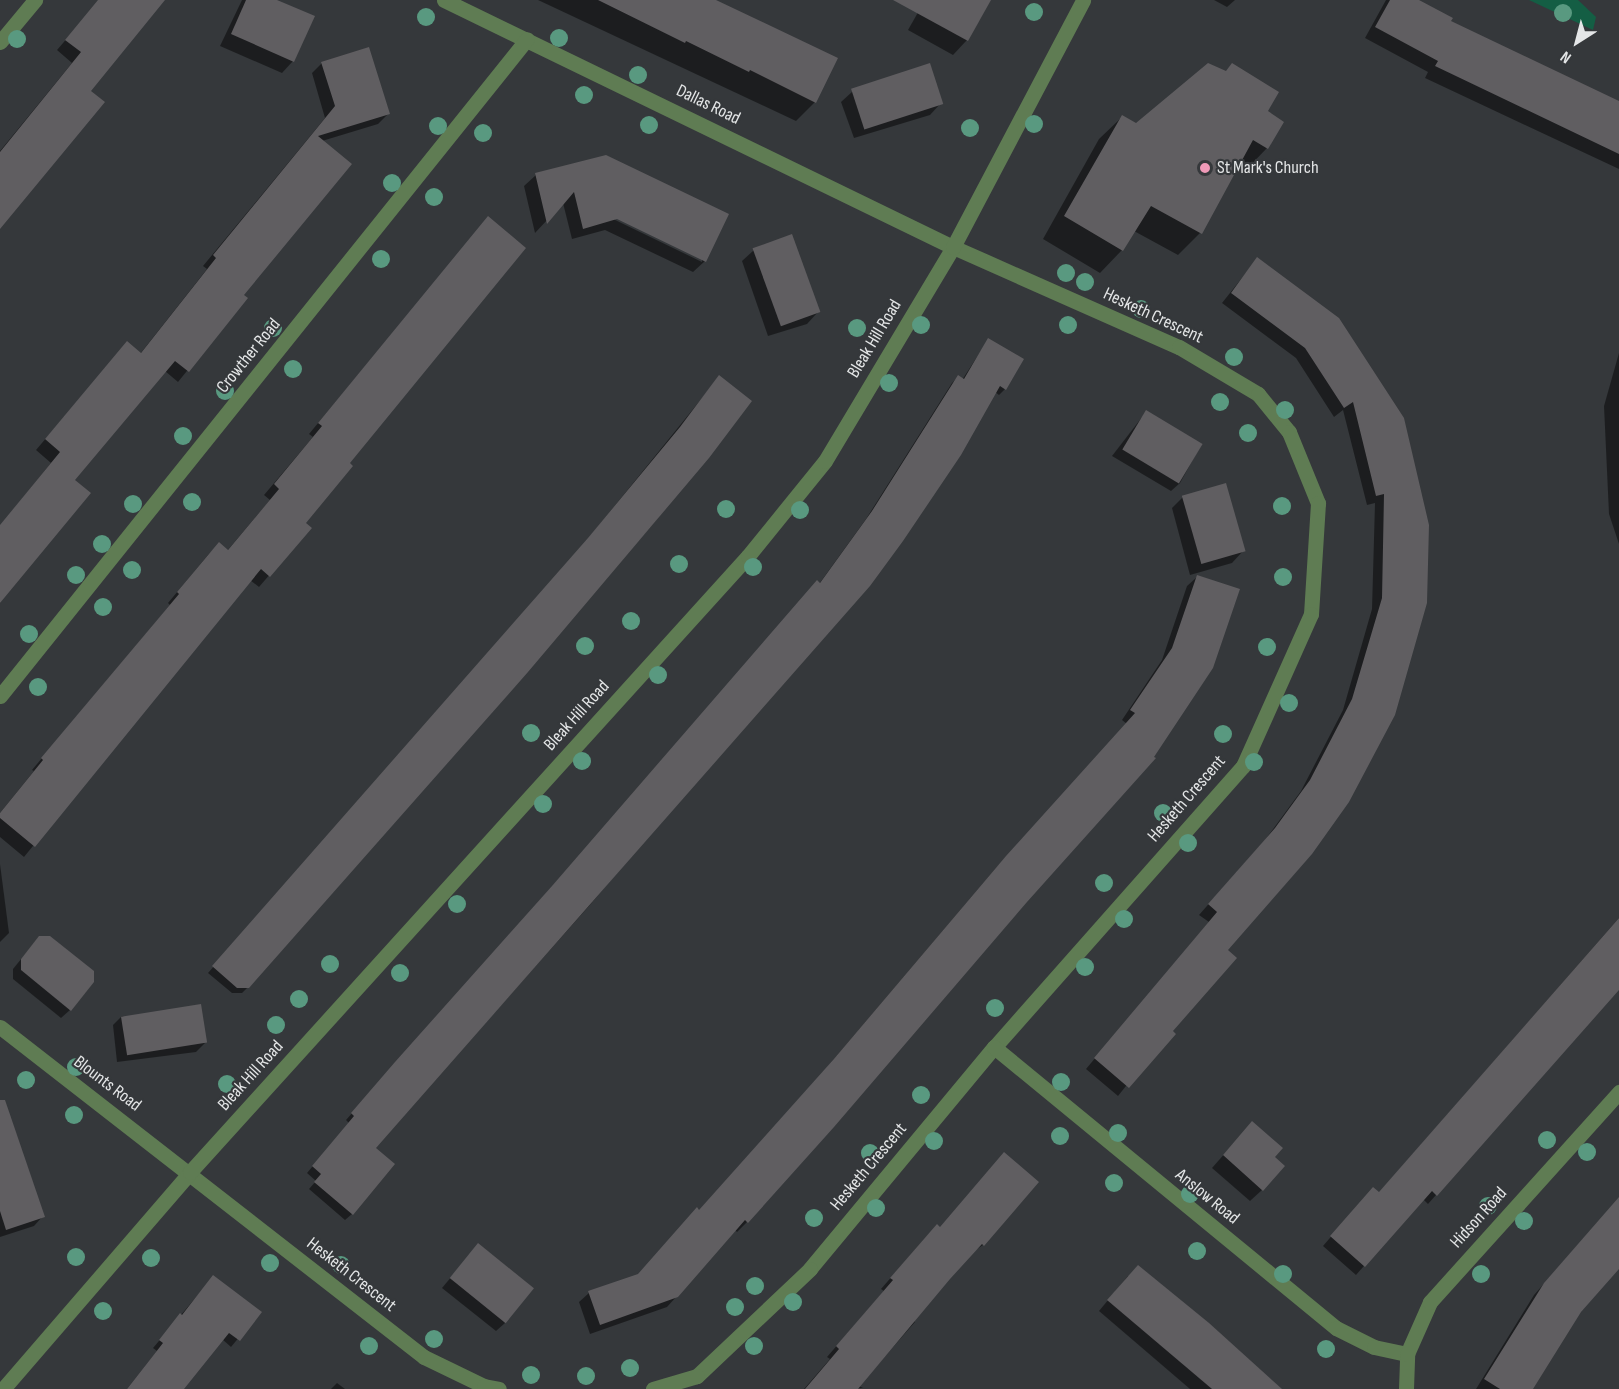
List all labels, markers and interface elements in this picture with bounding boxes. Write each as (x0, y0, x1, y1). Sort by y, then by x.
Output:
north arrow (1547, 12, 1607, 72)
text: N (1557, 47, 1575, 67)
street label: Dallas Road (672, 80, 744, 130)
place label: St Mark's Church (1217, 157, 1319, 179)
marker: St Mark's Church (1198, 161, 1212, 175)
street label: Hesketh Crescent (1100, 283, 1206, 349)
street label: Bleak Hill Road (843, 296, 907, 382)
street label: Crowther Road (212, 314, 286, 398)
street label: Bleak Hill Road (540, 676, 614, 756)
street label: Hesketh Crescent (1144, 751, 1230, 847)
street label: Bleak Hill Road (214, 1036, 288, 1116)
street label: Blounts Road (69, 1052, 145, 1116)
street label: Hesketh Crescent (826, 1119, 912, 1215)
street label: Anslow Road (1171, 1165, 1243, 1229)
street label: Hidson Road (1446, 1183, 1512, 1253)
street label: Hesketh Crescent (302, 1233, 400, 1317)

